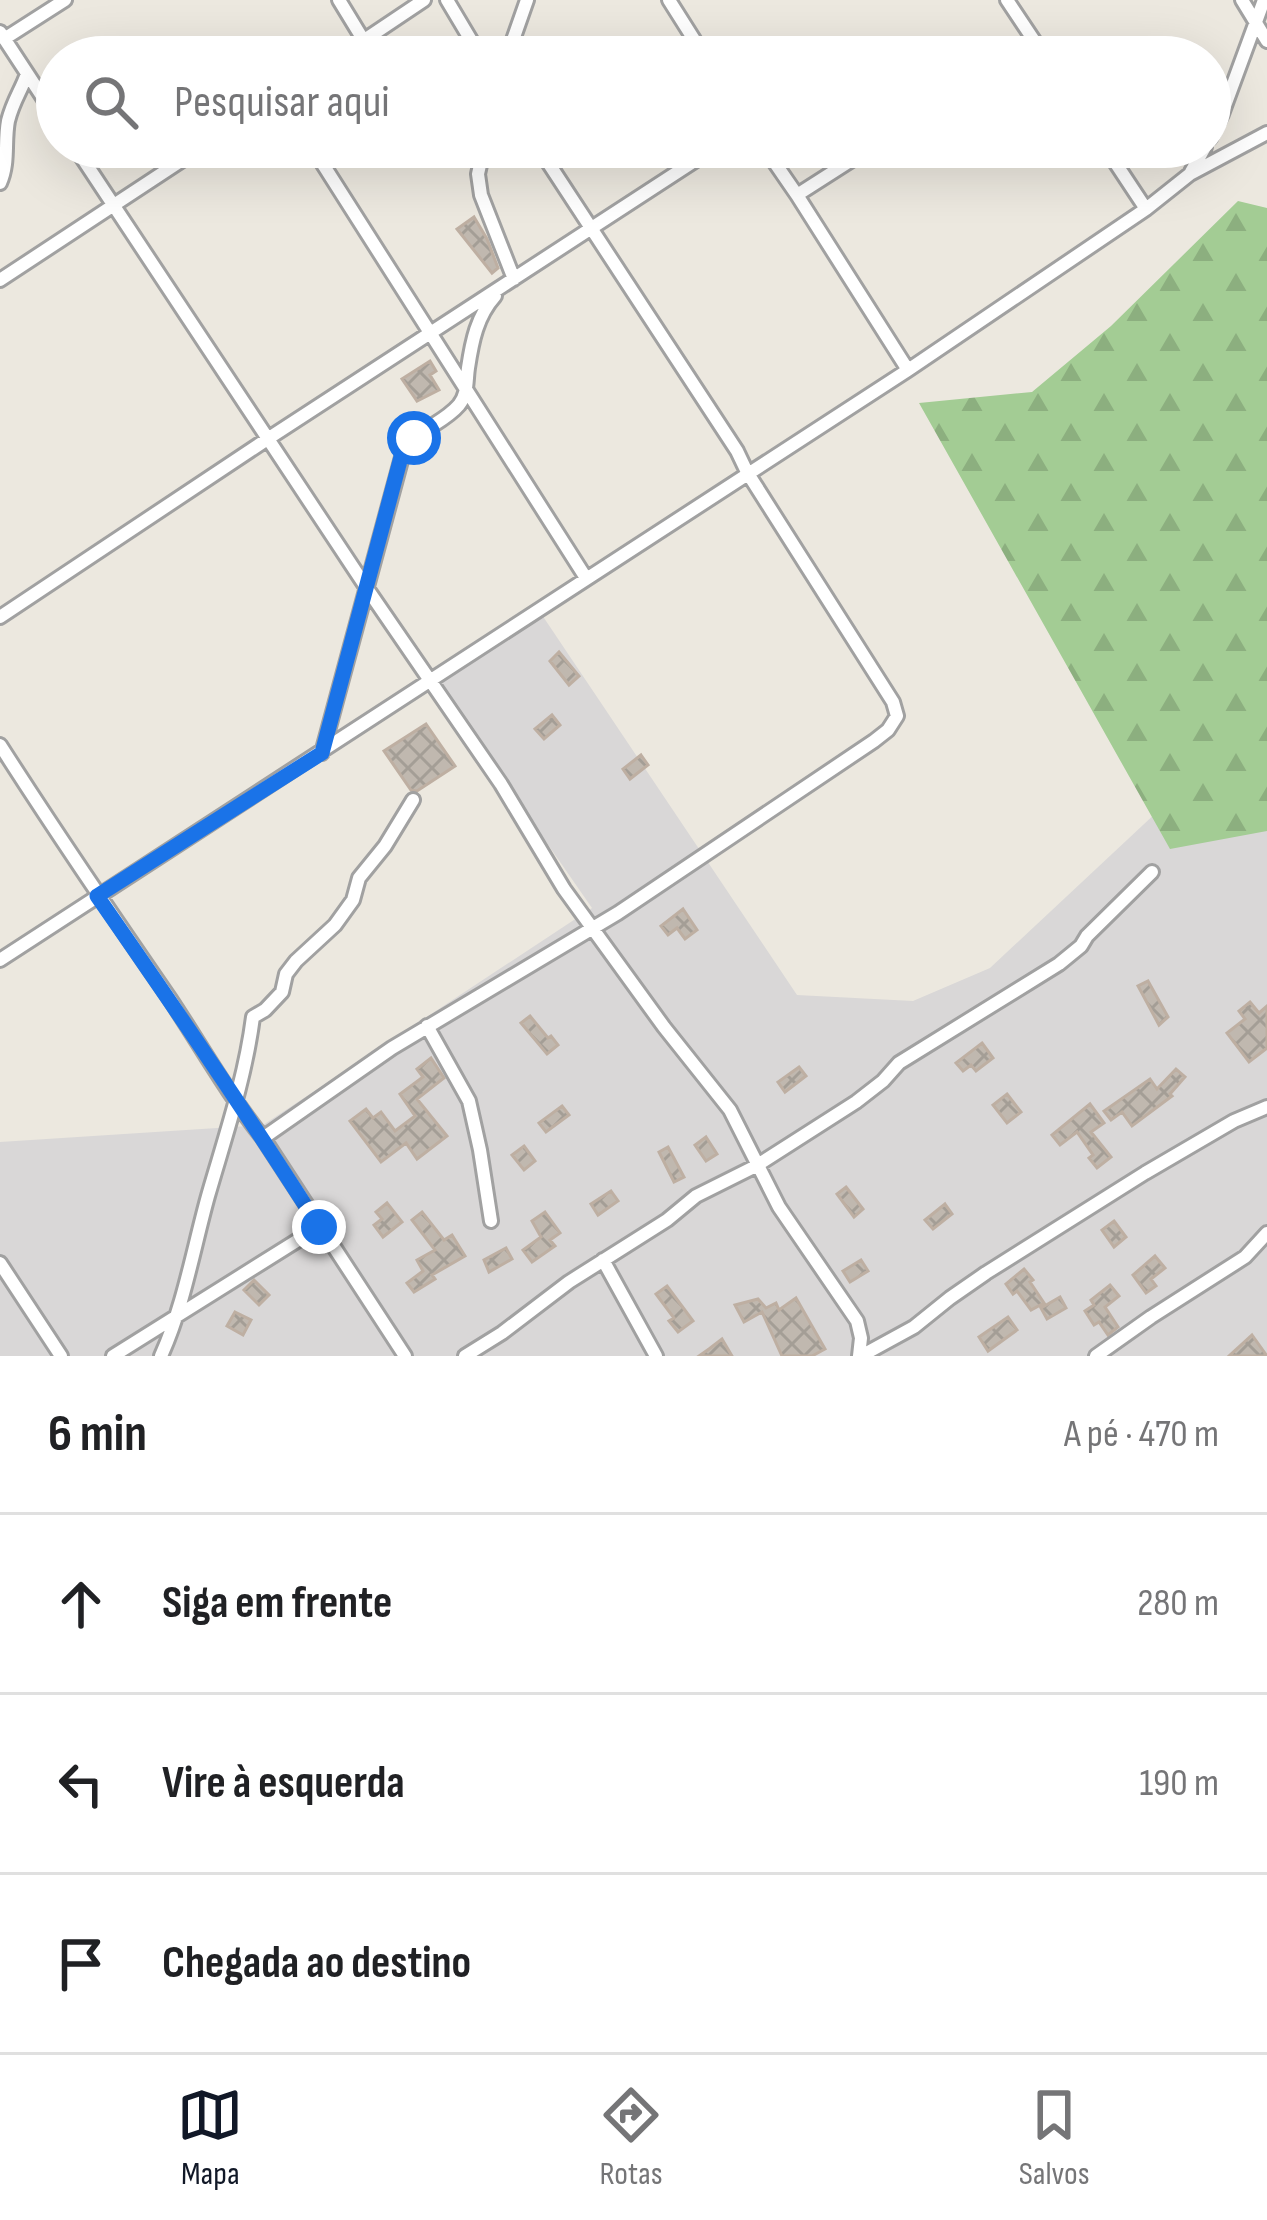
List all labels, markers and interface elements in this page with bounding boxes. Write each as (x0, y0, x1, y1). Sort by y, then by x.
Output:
search box (36, 36, 1231, 168)
icon: search (78, 69, 144, 135)
text: Pesquisar aqui (174, 75, 390, 130)
route start (387, 411, 441, 465)
route end (292, 1200, 346, 1254)
text: 6 min (48, 1404, 147, 1465)
text: A pé · 470 m (1064, 1411, 1219, 1458)
icon: ahead (48, 1571, 114, 1637)
text: Siga em frente (162, 1576, 392, 1631)
text: 280 m (1137, 1580, 1219, 1627)
icon: left (48, 1751, 114, 1817)
text: Vire à esquerda (162, 1756, 405, 1811)
text: 190 m (1139, 1760, 1219, 1807)
icon: arrive (48, 1931, 114, 1997)
text: Chegada ao destino (162, 1936, 471, 1991)
tab: Mapa (177, 2082, 243, 2194)
tab: Rotas (598, 2082, 664, 2194)
tab: Salvos (1019, 2082, 1090, 2194)

